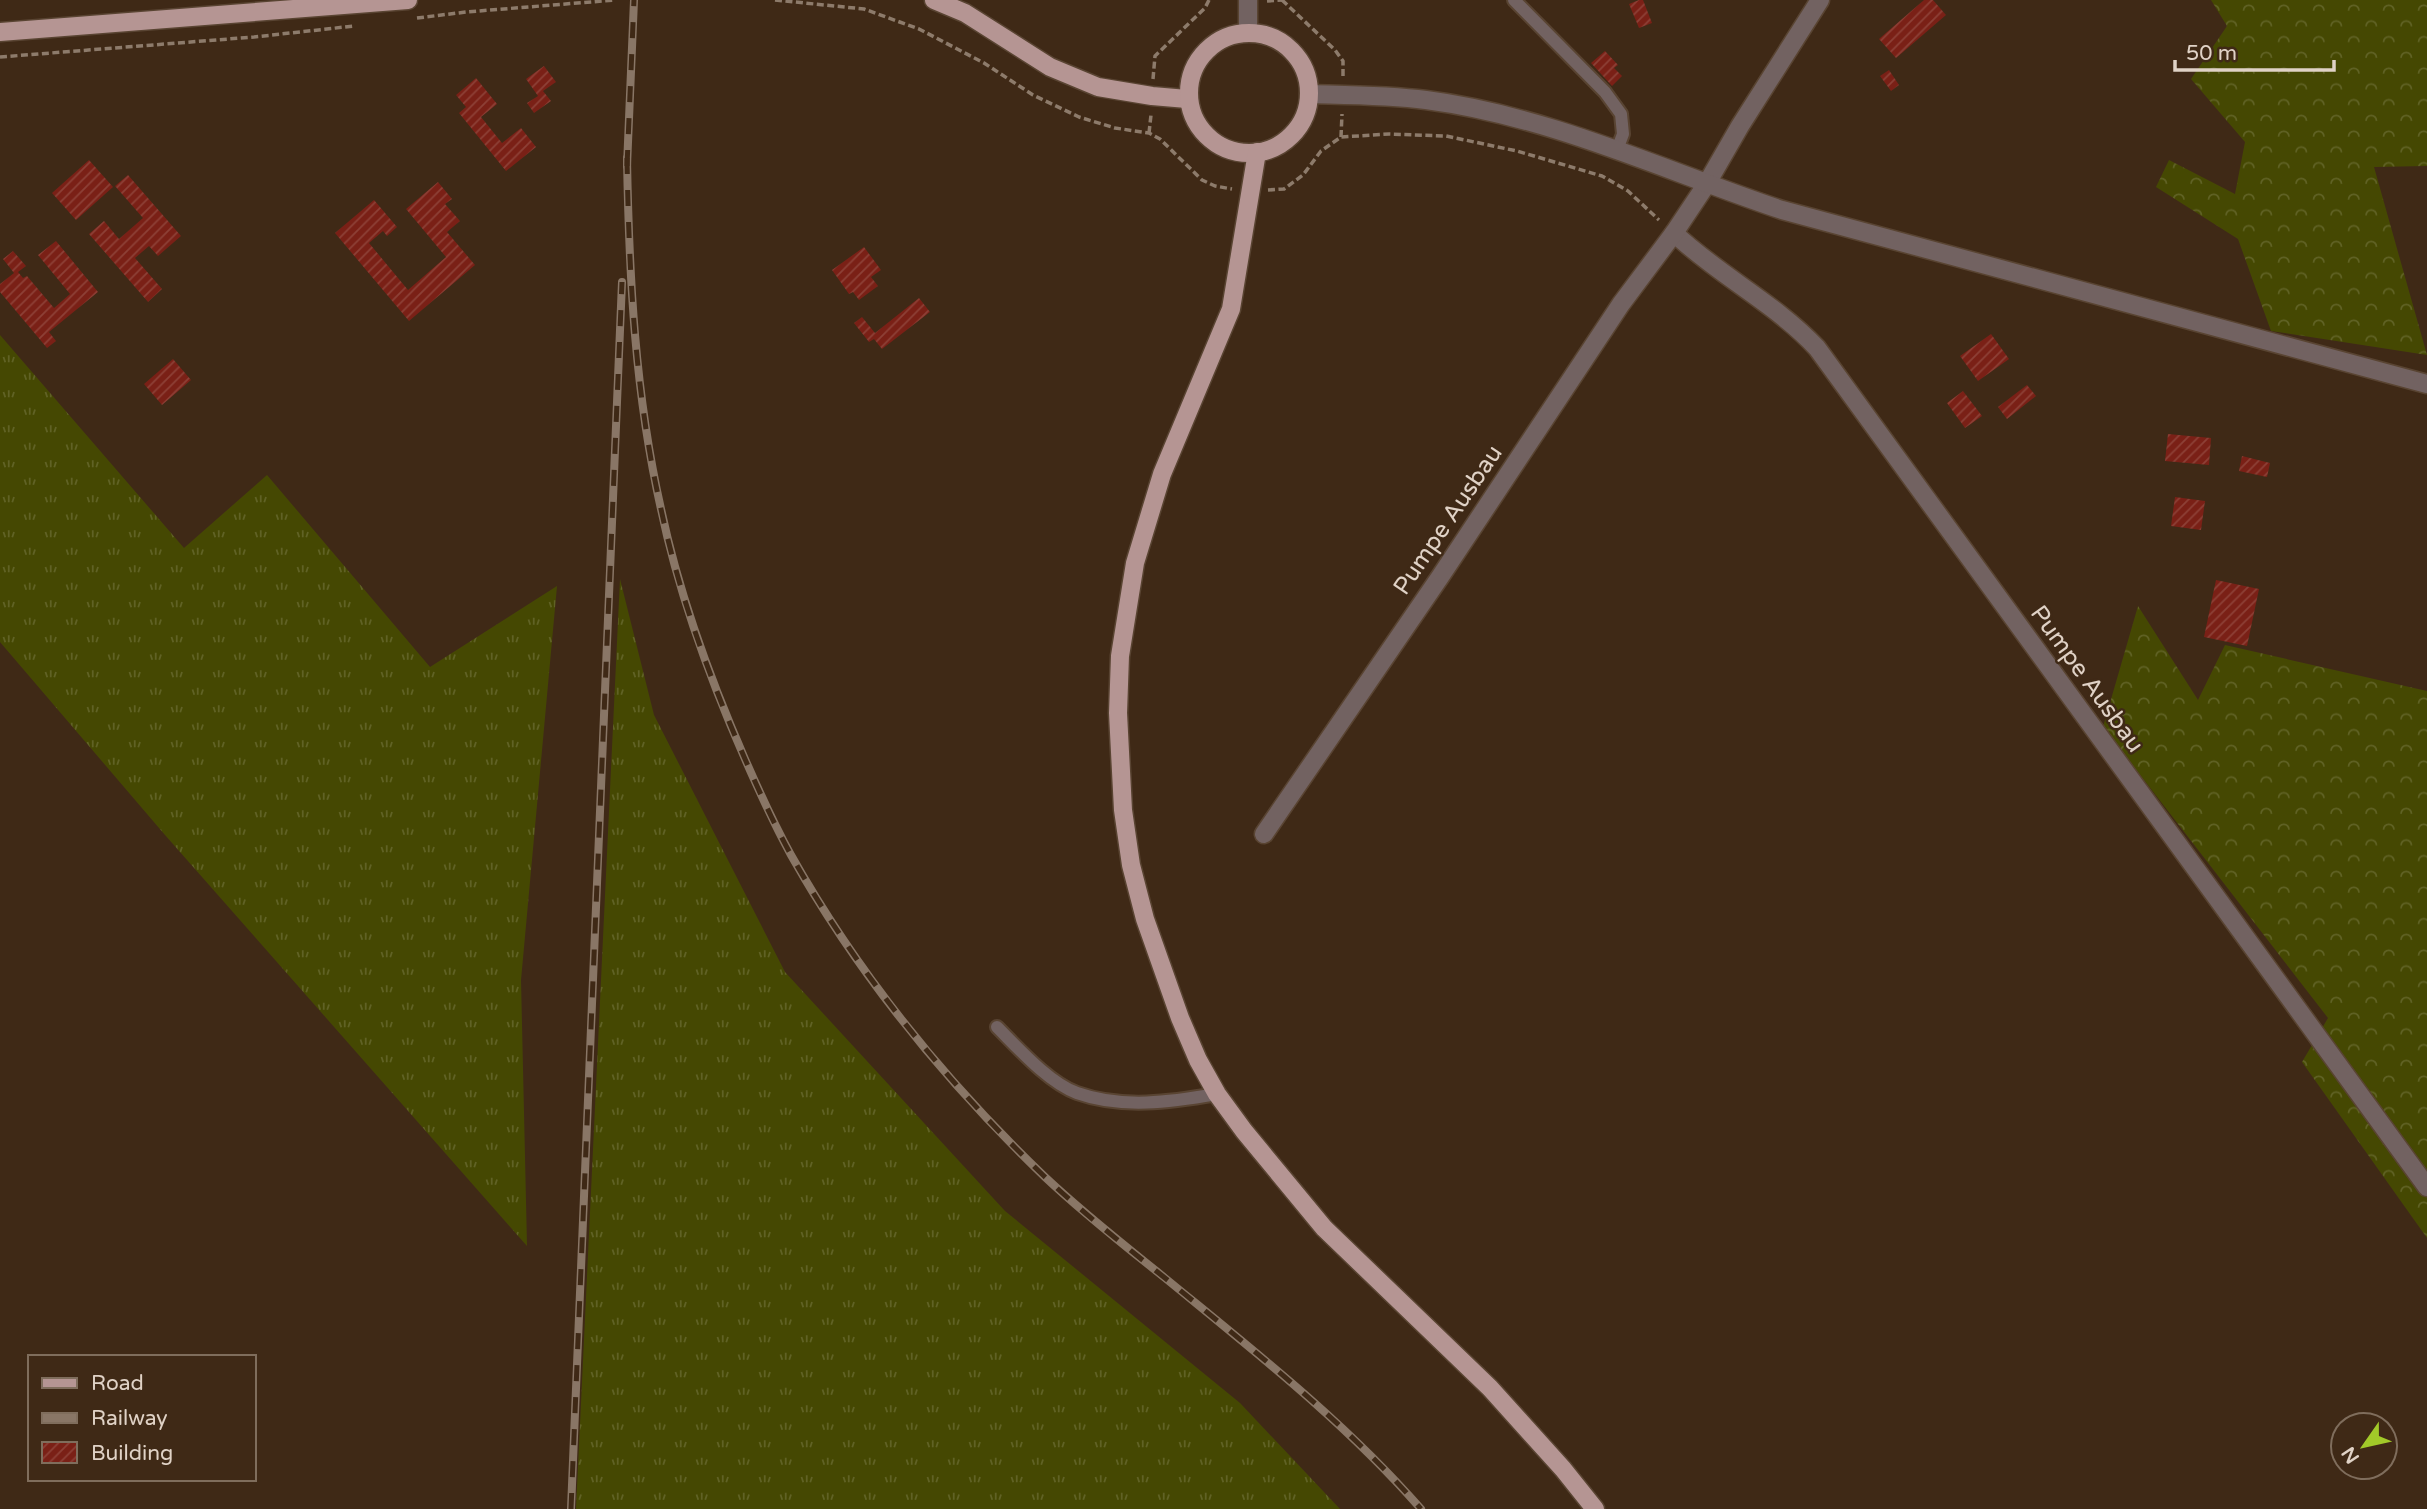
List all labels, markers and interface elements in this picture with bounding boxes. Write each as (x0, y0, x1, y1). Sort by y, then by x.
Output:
scale bar (2175, 28, 2334, 72)
text: 50 m (2186, 41, 2237, 66)
street label: Pumpe Ausbau (1387, 440, 1509, 600)
street label: Pumpe Ausbau (2024, 600, 2150, 758)
legend (28, 1355, 256, 1481)
text: Road (91, 1371, 144, 1396)
text: Railway (91, 1406, 168, 1431)
north arrow (2329, 1411, 2399, 1481)
text: Building (91, 1441, 173, 1466)
text: N (2337, 1442, 2364, 1467)

